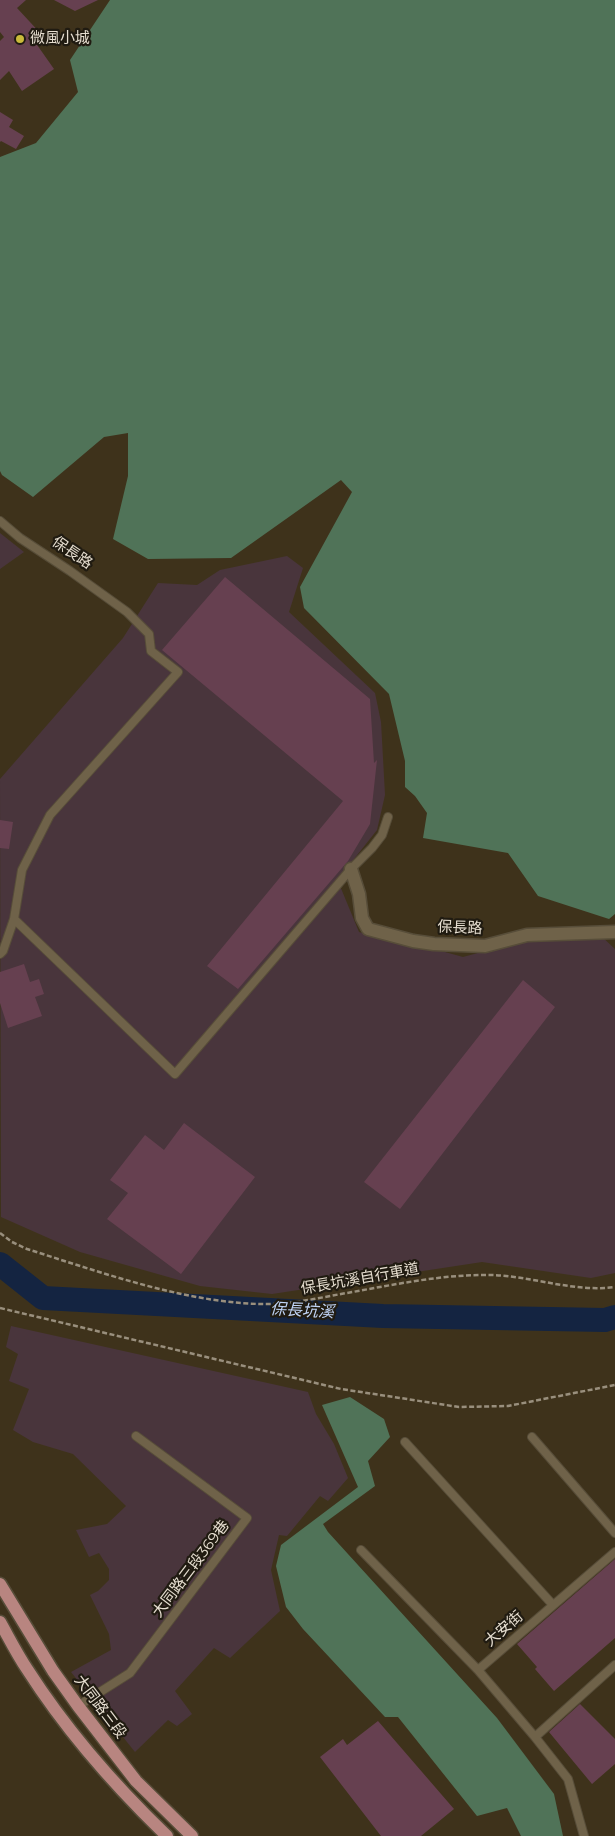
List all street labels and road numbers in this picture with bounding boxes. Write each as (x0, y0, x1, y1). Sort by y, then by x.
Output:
street label: 保長路 (48, 533, 96, 573)
street label: 保長路 (437, 918, 483, 938)
street label: 保長坑溪自行車道 (299, 1260, 421, 1298)
street label: 大同路三段369巷 (149, 1517, 233, 1621)
street label: 大安街 (481, 1607, 527, 1651)
street label: 大同路三段 (70, 1672, 130, 1742)

